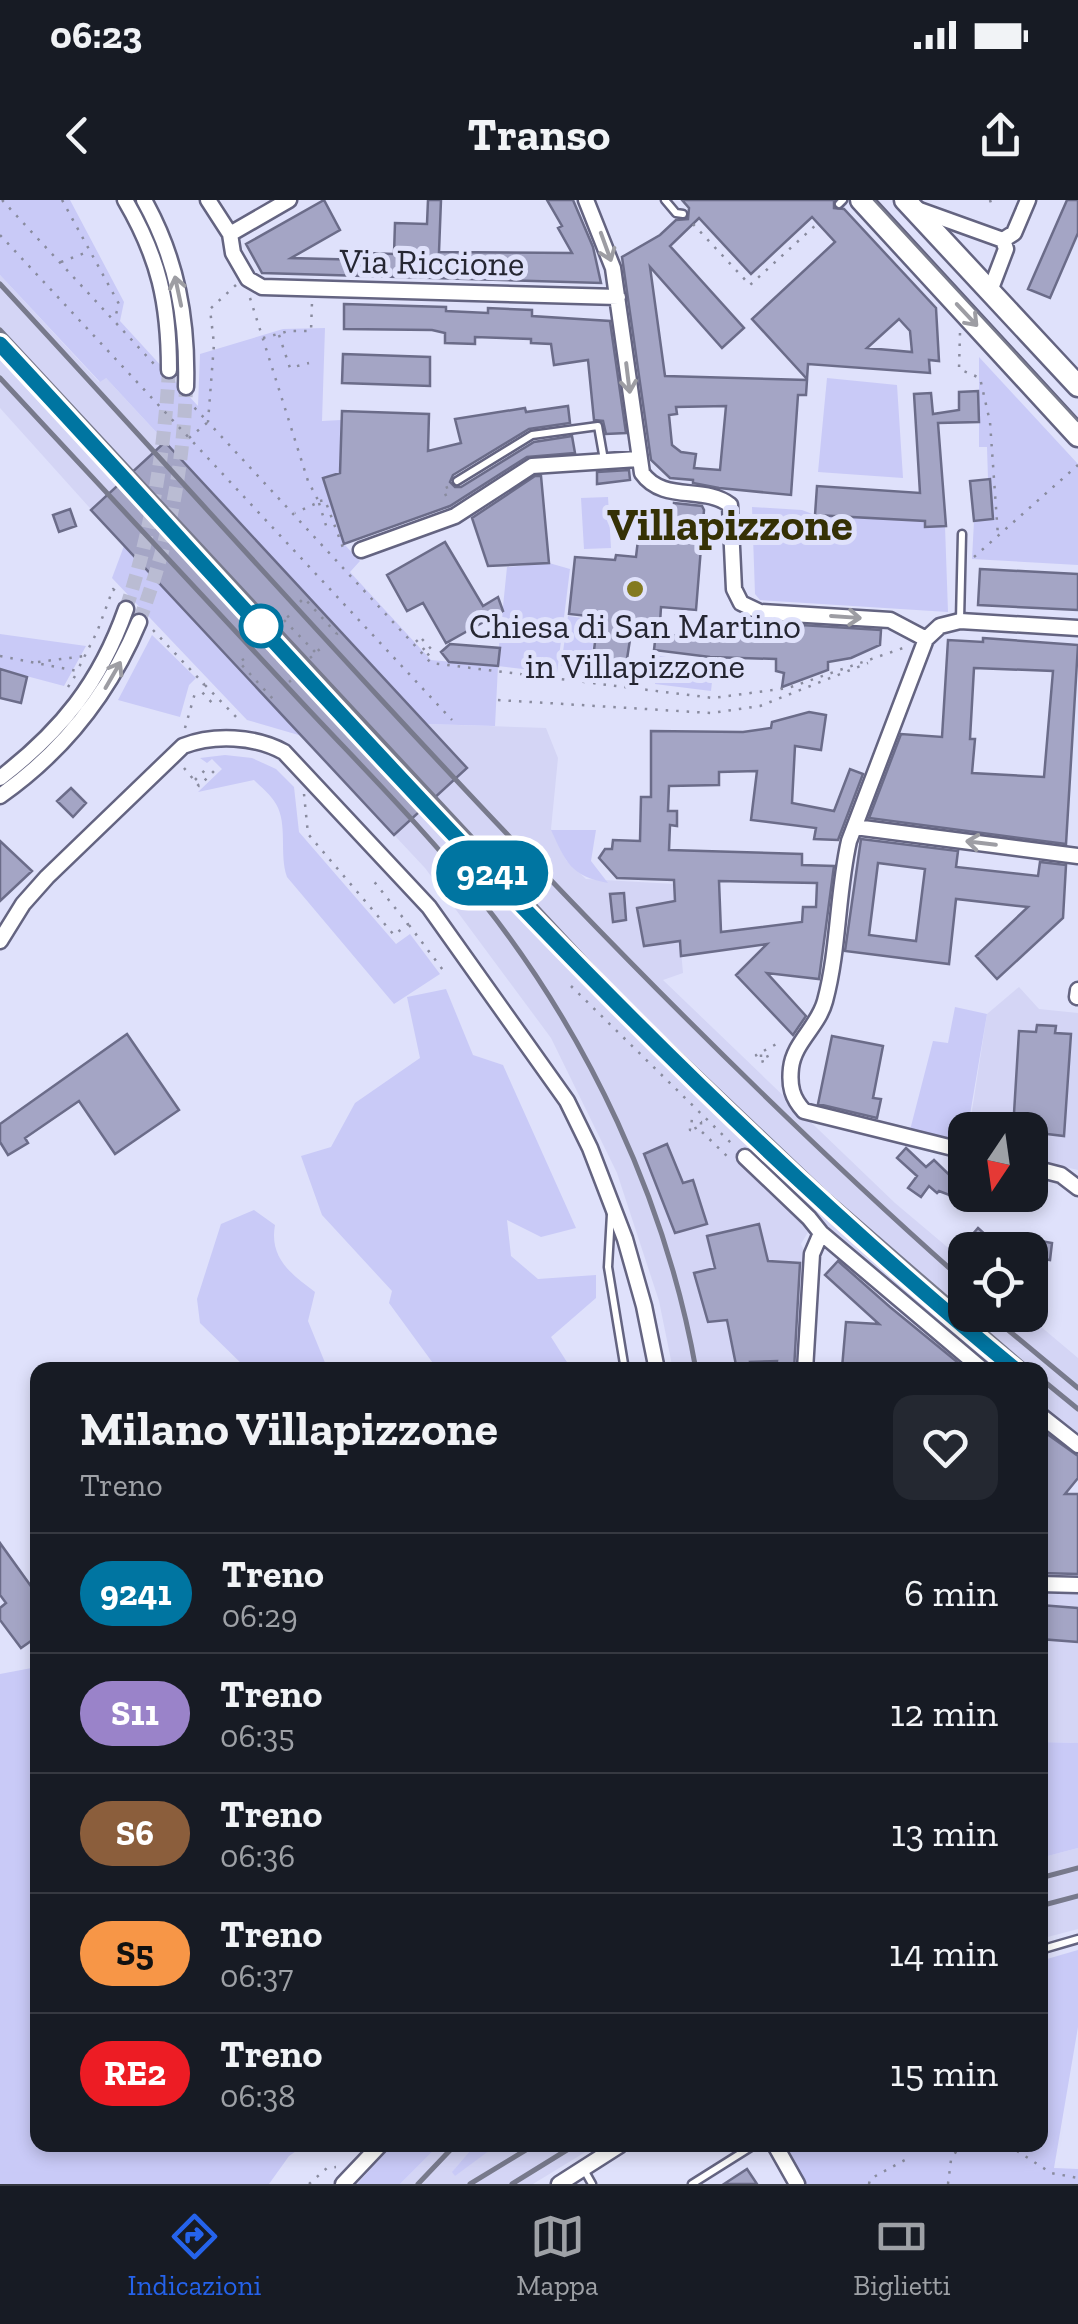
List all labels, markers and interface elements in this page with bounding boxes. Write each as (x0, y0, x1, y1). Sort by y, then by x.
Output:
text: 06:23 (50, 12, 142, 58)
icon: back (50, 108, 105, 163)
text: Transo (468, 108, 610, 162)
icon: share (973, 108, 1028, 163)
one-way arrow (598, 231, 616, 262)
street label: Via Riccione (338, 239, 525, 285)
one-way arrow (168, 275, 187, 307)
one-way arrow (955, 303, 979, 327)
one-way arrow (619, 361, 638, 394)
district label: Villapizzone (607, 498, 853, 552)
marker: Chiesa di San Martino in Villapizzone (624, 578, 646, 600)
unlabelled marker (240, 605, 282, 647)
place label: Chiesa di San Martino in Villapizzone (469, 605, 801, 687)
one-way arrow (829, 608, 861, 627)
one-way arrow (103, 661, 123, 690)
one-way arrow (966, 834, 998, 852)
line badge: 9241 (422, 840, 562, 906)
text: 9241 (456, 852, 528, 894)
north arrow (948, 1112, 1048, 1212)
map controls (948, 1112, 1048, 1332)
button: locate (948, 1232, 1048, 1332)
button: heart (893, 1395, 998, 1500)
text: Milano Villapizzone (80, 1400, 498, 1457)
text: Treno (80, 1466, 163, 1504)
text: Treno (222, 1551, 324, 1597)
text: 6 min (904, 1570, 998, 1616)
text: 9241 (100, 1572, 172, 1614)
text: 06:29 (222, 1597, 298, 1635)
text: Treno (220, 1671, 322, 1717)
text: 12 min (890, 1690, 998, 1736)
text: S11 (111, 1692, 159, 1734)
text: 06:35 (220, 1717, 295, 1755)
text: Treno (220, 1791, 322, 1837)
text: 13 min (891, 1810, 998, 1856)
text: S6 (116, 1812, 154, 1854)
text: 06:36 (220, 1837, 295, 1875)
text: Treno (220, 1911, 322, 1957)
text: 14 min (889, 1930, 998, 1976)
text: S5 (116, 1932, 154, 1974)
text: 06:37 (220, 1957, 293, 1995)
text: Treno (220, 2031, 322, 2077)
text: 15 min (890, 2050, 998, 2096)
text: RE2 (104, 2052, 166, 2094)
text: 06:38 (220, 2077, 295, 2115)
tab: Indicazioni (127, 2209, 261, 2302)
tab: Mappa (516, 2209, 598, 2302)
tab: Biglietti (853, 2209, 951, 2302)

